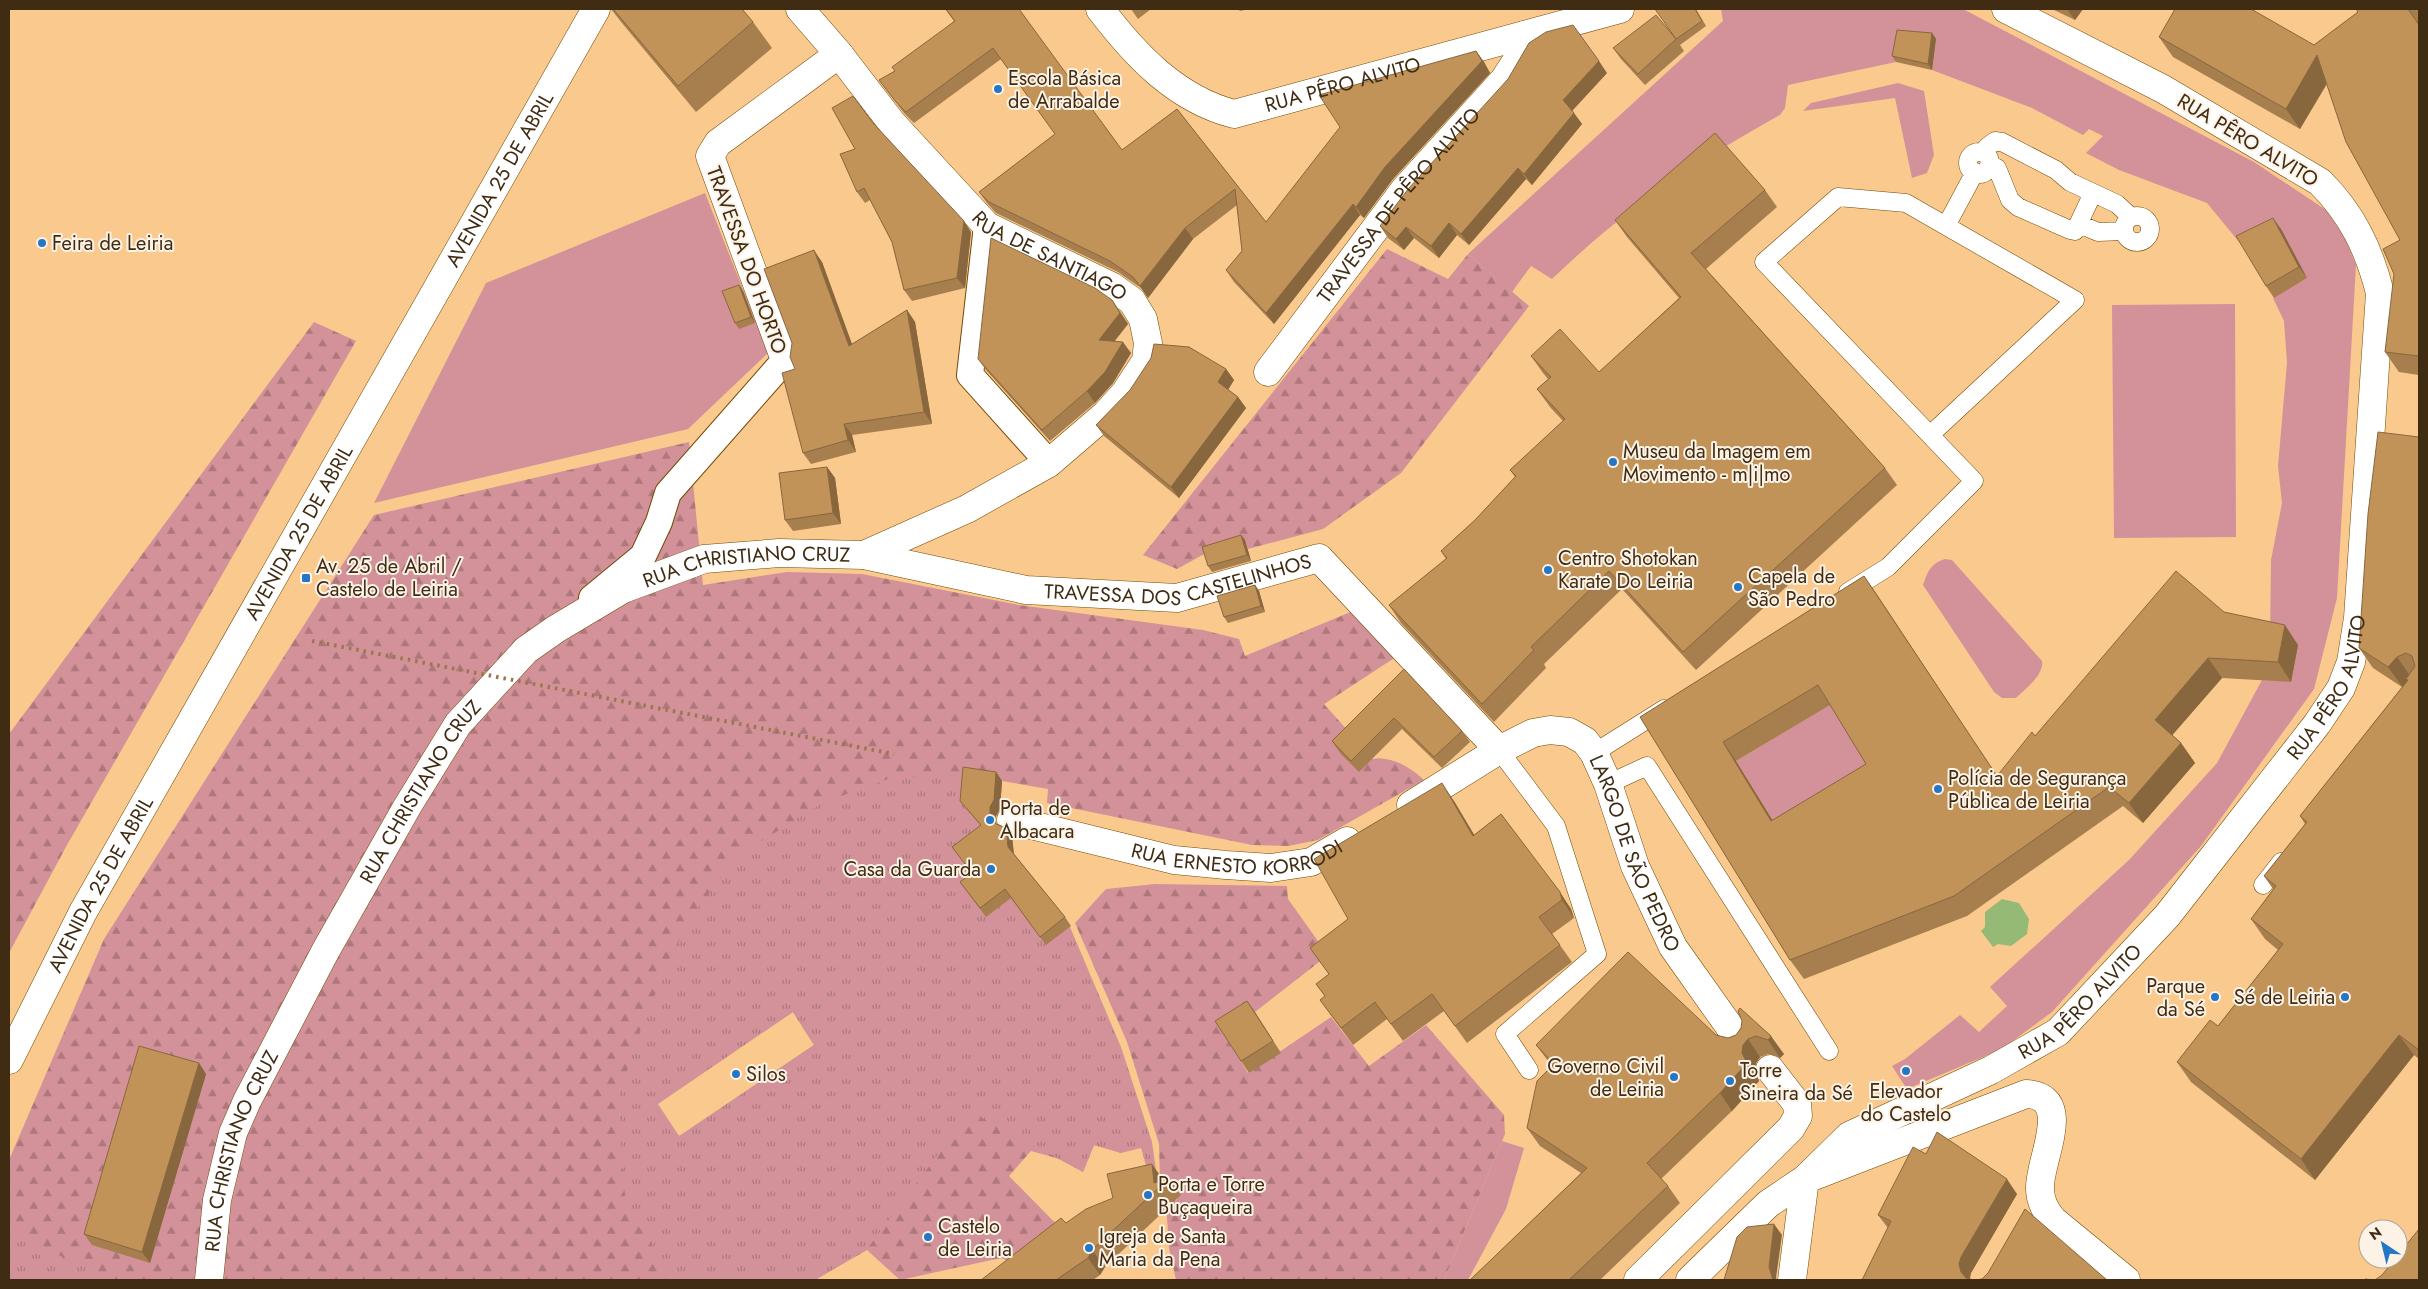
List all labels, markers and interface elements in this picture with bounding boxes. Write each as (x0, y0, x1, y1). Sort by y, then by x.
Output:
street label: RUA PÊRO ALVITO (1261, 50, 1424, 120)
place label: Escola Básica de Arrabalde (1008, 64, 1121, 116)
marker: Escola Básica de Arrabalde (992, 83, 1004, 95)
street label: AVENIDA 25 DE ABRIL (438, 87, 561, 272)
street label: RUA PÊRO ALVITO (2172, 87, 2324, 194)
street label: TRAVESSA DE PÊRO ALVITO (1310, 101, 1487, 309)
street label: TRAVESSA DO HORTO (699, 162, 794, 358)
street label: RUA DE SANTIAGO (965, 204, 1133, 308)
place label: Feira de Leiria (52, 229, 173, 258)
marker: Feira de Leiria (36, 237, 48, 249)
place label: Museu da Imagem em Movimento - m|i|mo (1623, 437, 1811, 489)
street label: AVENIDA 25 DE ABRIL (238, 440, 360, 625)
marker: Museu da Imagem em Movimento - m|i|mo (1607, 456, 1619, 468)
street label: RUA CHRISTIANO CRUZ (639, 539, 851, 595)
place label: Centro Shotokan Karate Do Leiria (1558, 544, 1698, 596)
street label: TRAVESSA DOS CASTELINHOS (1043, 547, 1315, 613)
place label: Av. 25 de Abril / Castelo de Leiria (316, 552, 462, 604)
place label: Capela de São Pedro (1748, 562, 1835, 614)
marker: Centro Shotokan Karate Do Leiria (1542, 564, 1554, 576)
marker: Av. 25 de Abril / Castelo de Leiria (300, 572, 312, 584)
marker: Capela de São Pedro (1732, 581, 1744, 593)
street label: RUA PÊRO ALVITO (2280, 613, 2373, 766)
street label: RUA CHRISTIANO CRUZ (353, 694, 488, 889)
street label: LARGO DE SÃO PEDRO (1582, 750, 1687, 957)
place label: Polícia de Segurança Pública de Leiria (1948, 764, 2126, 816)
marker: Polícia de Segurança Pública de Leiria (1932, 783, 1944, 795)
street label: AVENIDA 25 DE ABRIL (41, 791, 161, 978)
place label: Porta de Albacara (1000, 794, 1074, 846)
marker: Porta de Albacara (984, 814, 996, 826)
street label: RUA ERNESTO KORRODI (1128, 833, 1348, 883)
place label: Casa da Guarda (843, 855, 981, 884)
marker: Casa da Guarda (985, 863, 997, 875)
street label: RUA PÊRO ALVITO (2013, 938, 2149, 1067)
place label: Parque da Sé (2146, 972, 2205, 1024)
place label: Sé de Leiria (2234, 983, 2335, 1012)
marker: Parque da Sé (2209, 991, 2221, 1003)
marker: Sé de Leiria (2339, 991, 2351, 1003)
street label: RUA CHRISTIANO CRUZ (198, 1045, 286, 1253)
place label: Governo Civil de Leiria (1547, 1052, 1664, 1104)
place label: Torre Sineira da Sé (1740, 1056, 1853, 1108)
place label: Silos (746, 1060, 786, 1089)
marker: Elevador do Castelo (1900, 1065, 1912, 1077)
marker: Silos (730, 1068, 742, 1080)
marker: Governo Civil de Leiria (1668, 1071, 1680, 1083)
marker: Torre Sineira da Sé (1724, 1075, 1736, 1087)
place label: Elevador do Castelo (1861, 1077, 1951, 1129)
place label: Porta e Torre Buçaqueira (1158, 1170, 1265, 1222)
marker: Porta e Torre Buçaqueira (1142, 1189, 1154, 1201)
place label: Castelo de Leiria (938, 1212, 1012, 1264)
north arrow (2358, 1219, 2408, 1269)
place label: Igreja de Santa Maria da Pena (1099, 1222, 1226, 1274)
text: N (2365, 1222, 2386, 1245)
marker: Castelo de Leiria (922, 1231, 934, 1243)
marker: Igreja de Santa Maria da Pena (1083, 1242, 1095, 1254)

